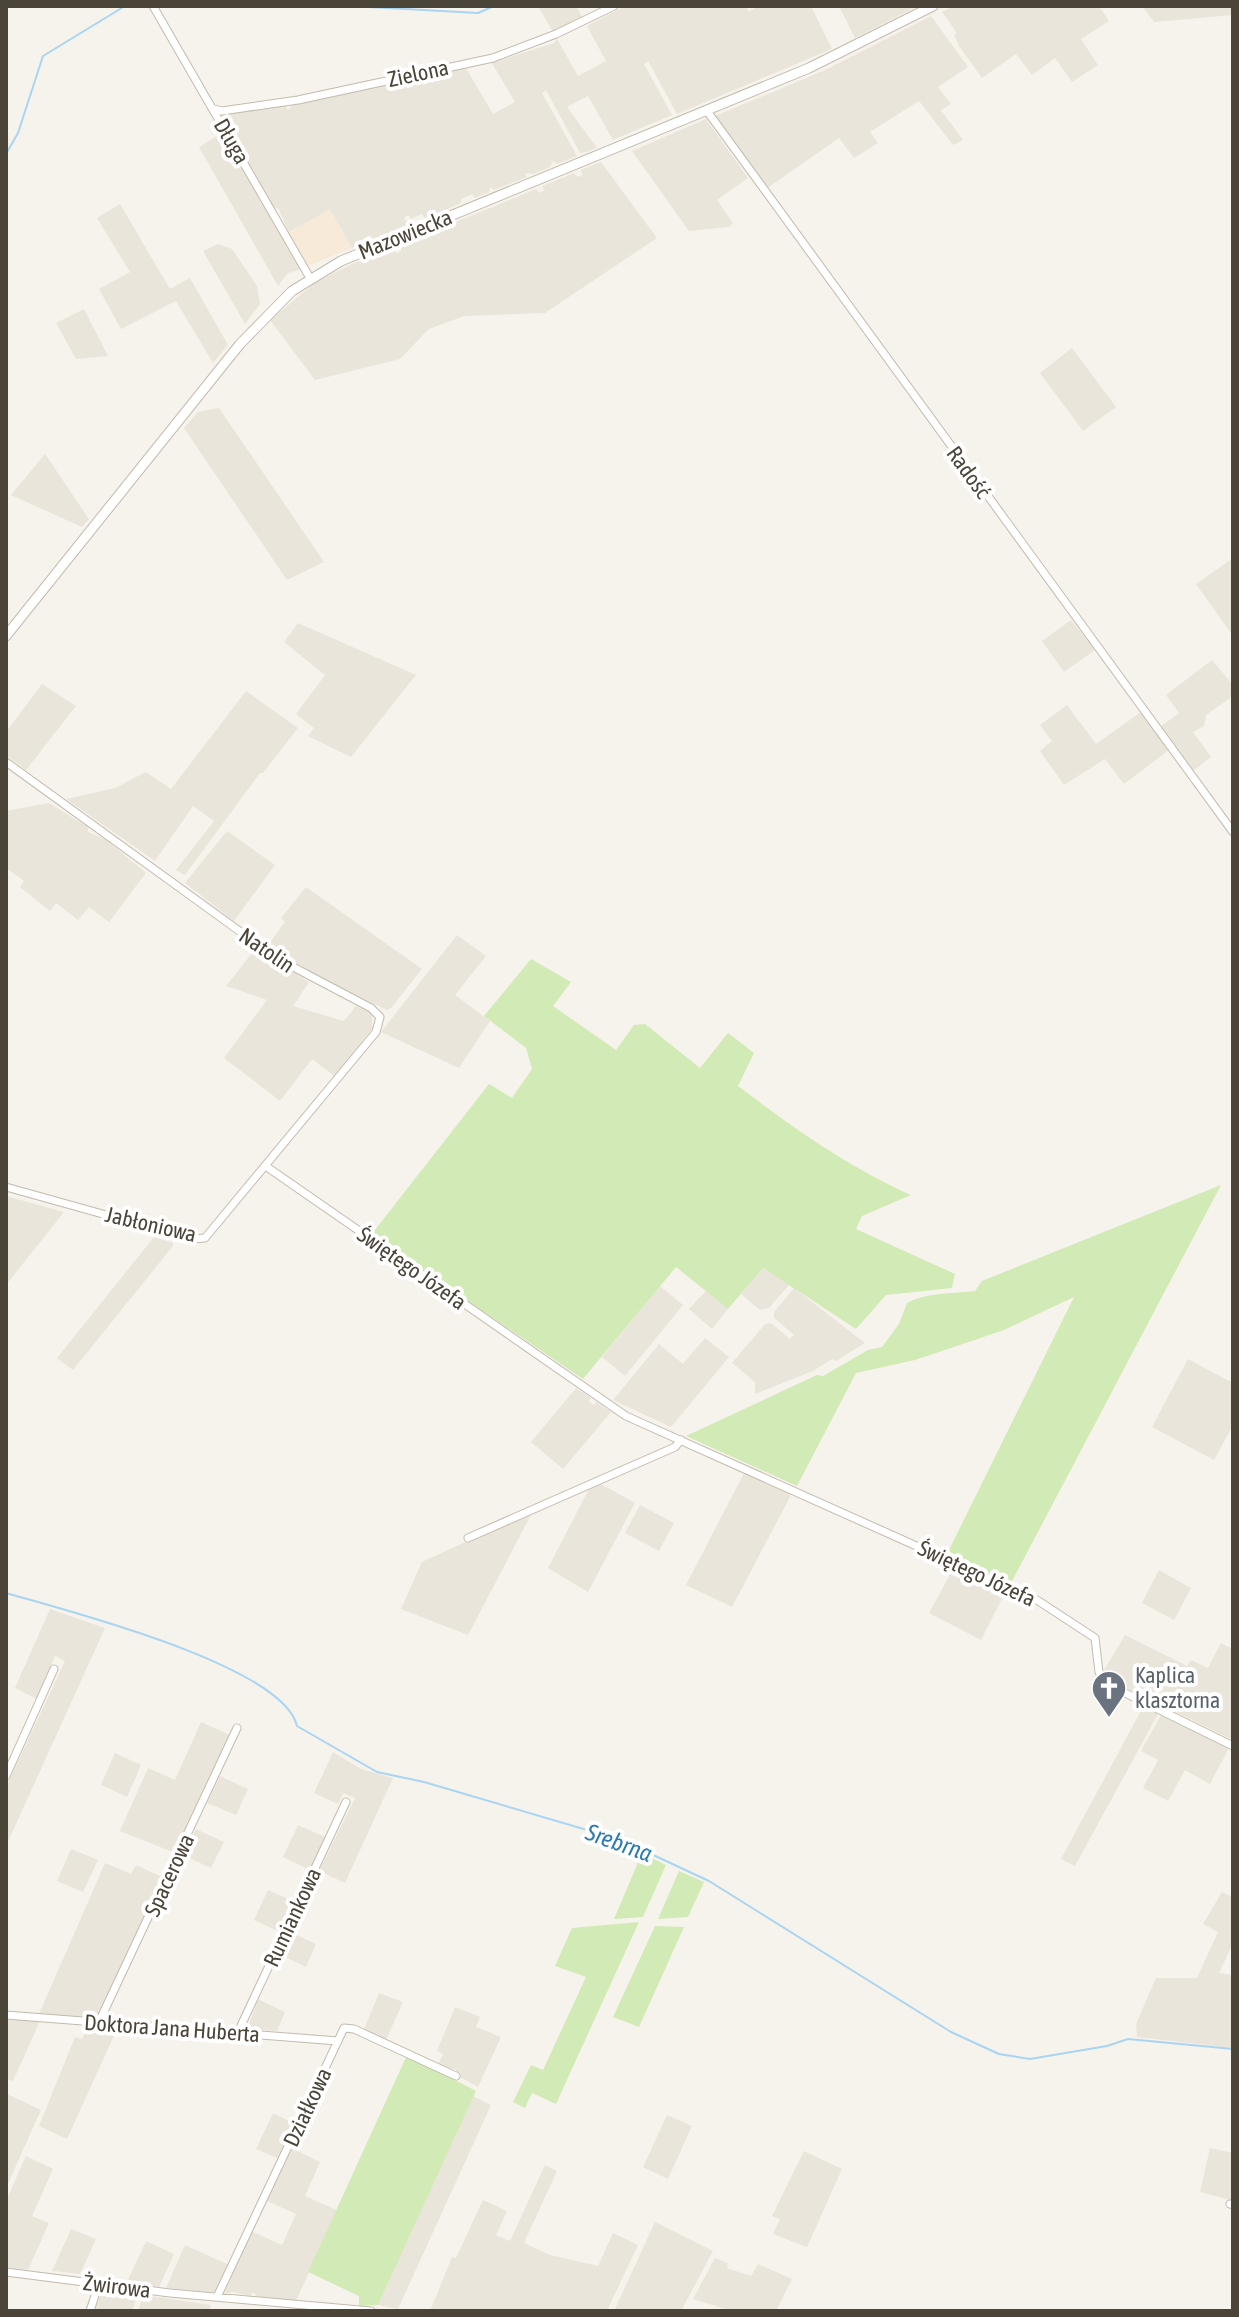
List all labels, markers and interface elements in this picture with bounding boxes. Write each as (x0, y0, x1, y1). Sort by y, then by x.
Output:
street label: Zielona (385, 54, 451, 92)
street label: Długa (209, 114, 255, 168)
street label: Mazowiecka (354, 203, 456, 265)
street label: Radość (941, 441, 997, 504)
street label: Natolin (234, 922, 300, 978)
street label: Jabłoniowa (103, 1201, 199, 1247)
street label: Świętego Józefa (353, 1221, 471, 1315)
street label: Świętego Józefa (914, 1534, 1040, 1612)
place label: Kaplica klasztorna (1135, 1662, 1220, 1713)
church icon: Kaplica klasztorna (1090, 1669, 1128, 1719)
water label: Srebrna (581, 1818, 656, 1867)
street label: Spacerowa (139, 1830, 199, 1920)
street label: Rumiankowa (258, 1863, 326, 1971)
street label: Doktora Jana Huberta (83, 2009, 261, 2047)
street label: Działkowa (277, 2063, 337, 2151)
street label: Żwirowa (82, 2269, 152, 2303)

